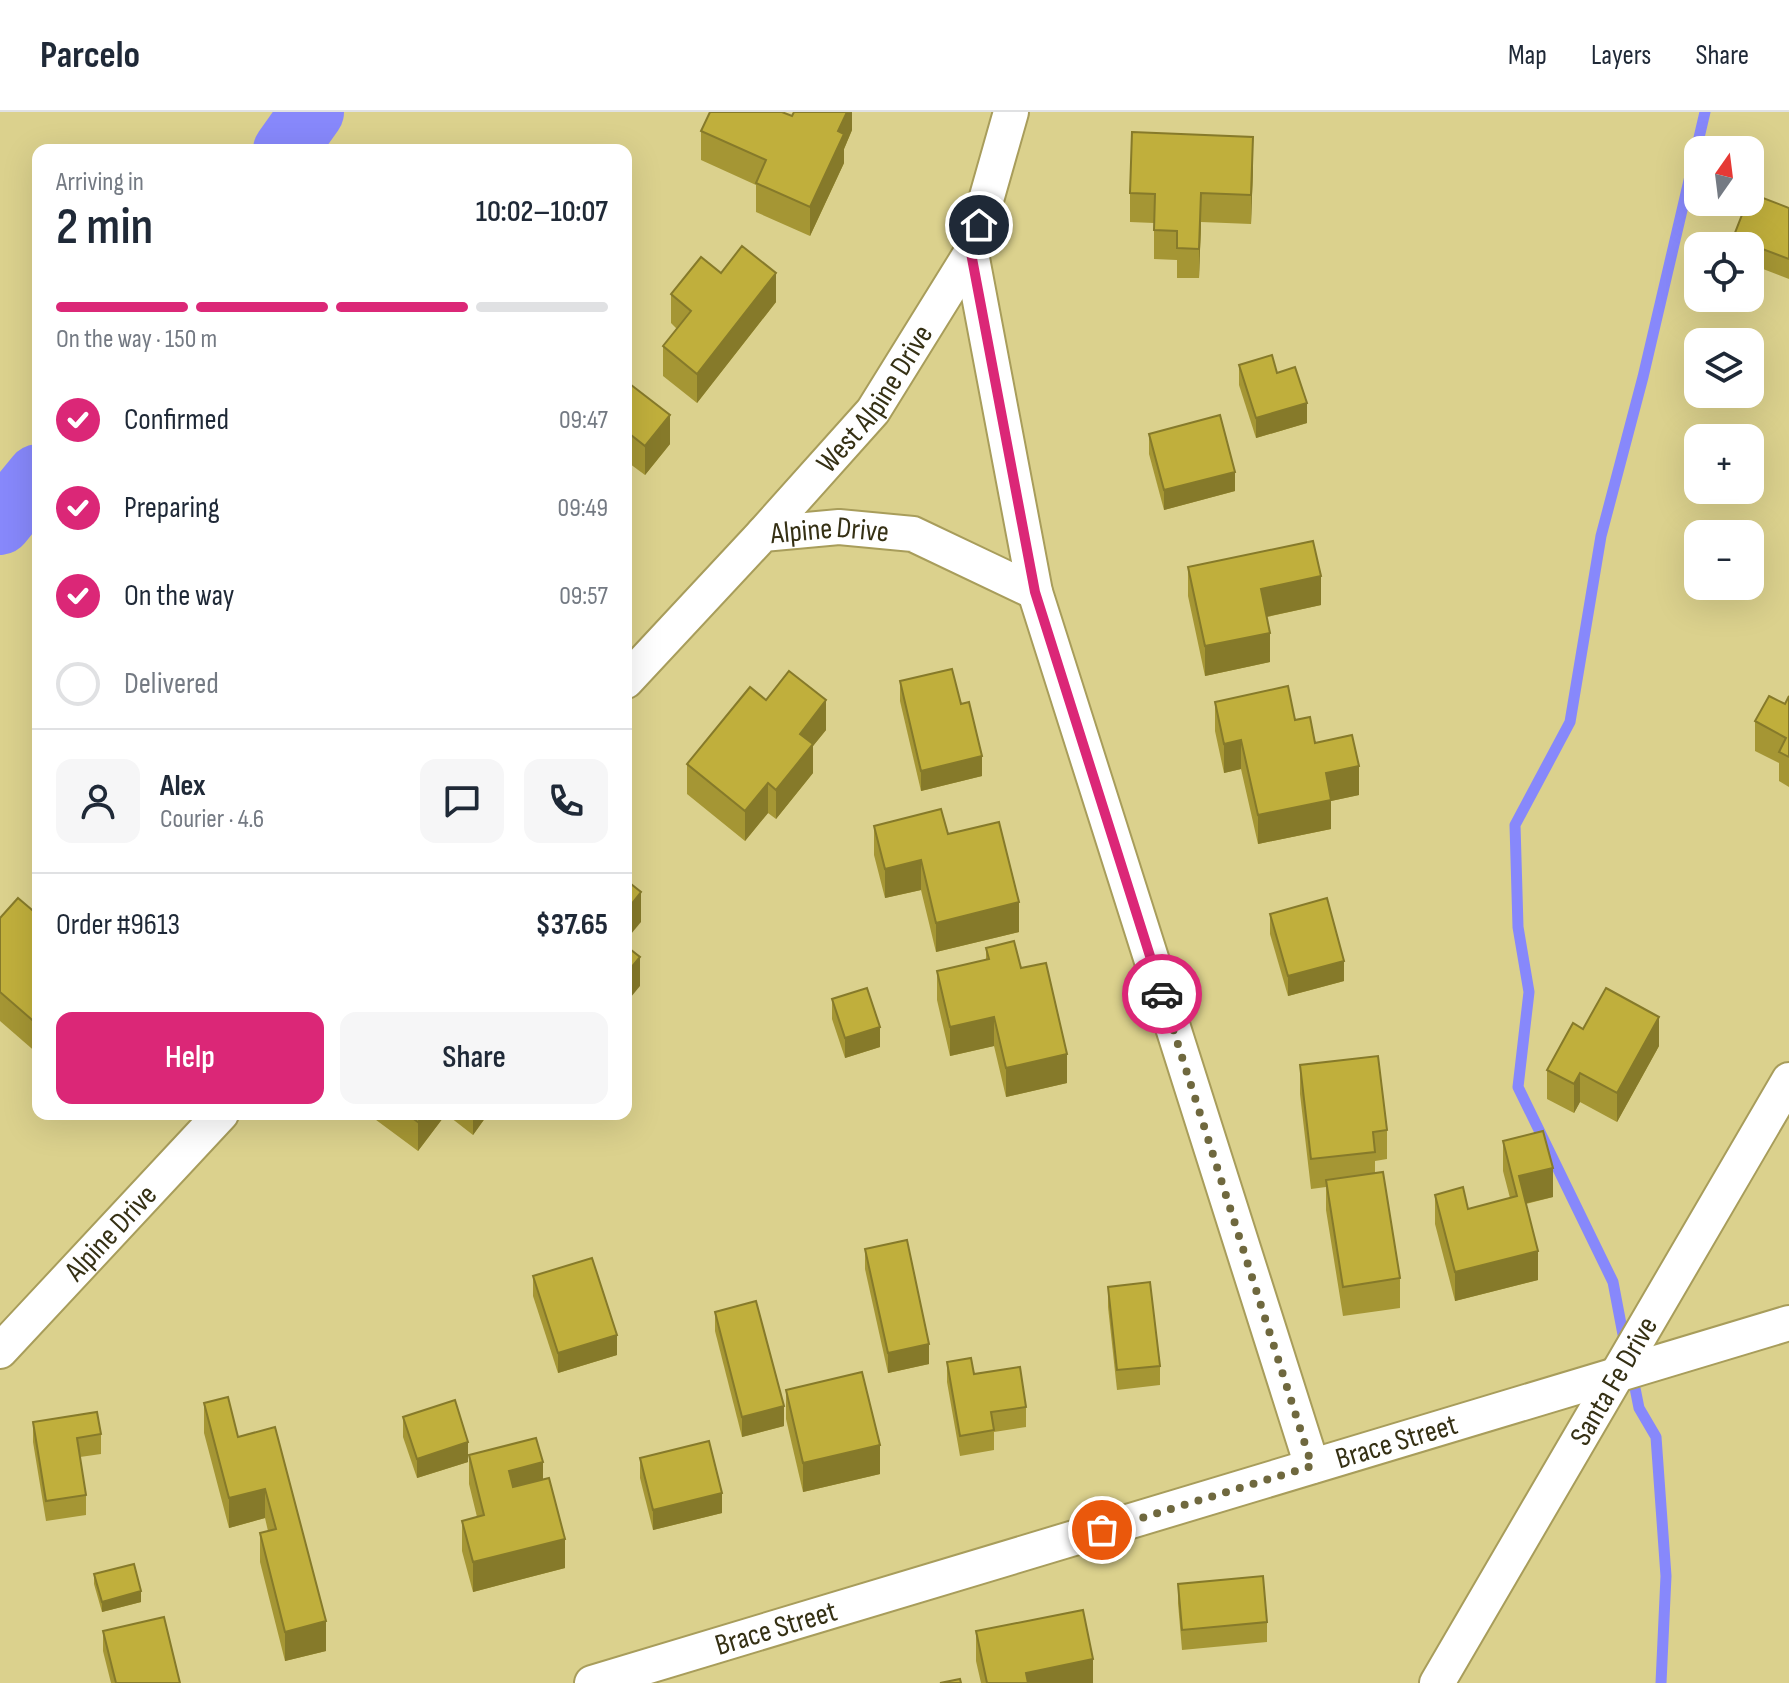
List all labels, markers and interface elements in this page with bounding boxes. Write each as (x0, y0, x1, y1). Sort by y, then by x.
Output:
text: Parcelo (40, 33, 140, 78)
text: Map (1508, 39, 1547, 72)
text: Layers (1591, 39, 1651, 72)
text: Share (1695, 39, 1749, 72)
north arrow (1684, 136, 1764, 216)
map controls (1684, 136, 1764, 600)
text: Arriving in (56, 167, 144, 198)
pin (945, 191, 1013, 259)
text: 10:02–10:07 (476, 194, 608, 230)
text: 2 min (56, 196, 153, 259)
icon: home (957, 203, 1001, 247)
button: locate (1684, 232, 1764, 312)
street label: West Alpine Drive (809, 318, 941, 481)
text: On the way · 150 m (56, 324, 217, 355)
button: layers (1684, 328, 1764, 408)
icon: check (56, 398, 100, 442)
text: Confirmed (124, 402, 229, 438)
text: 09:47 (559, 405, 608, 436)
button: + (1684, 424, 1764, 504)
icon: check (56, 486, 100, 530)
text: Preparing (124, 490, 220, 526)
text: 09:49 (558, 493, 608, 524)
street label: Alpine Drive (768, 510, 891, 552)
button: − (1684, 520, 1764, 600)
icon: check (56, 574, 100, 618)
text: On the way (124, 578, 234, 614)
text: 09:57 (559, 581, 608, 612)
text: Delivered (124, 666, 219, 702)
button: person (56, 759, 140, 843)
button: chat (420, 759, 504, 843)
button: phone (524, 759, 608, 843)
text: Alex (160, 768, 206, 804)
text: Courier · 4.6 (160, 804, 264, 835)
text: Order #9613 (56, 907, 180, 943)
text: $37.65 (535, 907, 608, 943)
courier (1122, 954, 1202, 1034)
icon: car (1140, 972, 1184, 1016)
button: Help (56, 1012, 324, 1104)
button: Share (340, 1012, 608, 1104)
street label: Alpine Drive (57, 1177, 165, 1290)
street label: Santa Fe Drive (1563, 1310, 1666, 1452)
street label: Brace Street (1332, 1407, 1462, 1477)
pin (1068, 1496, 1136, 1564)
icon: bag (1080, 1508, 1124, 1552)
street label: Brace Street (711, 1593, 841, 1664)

